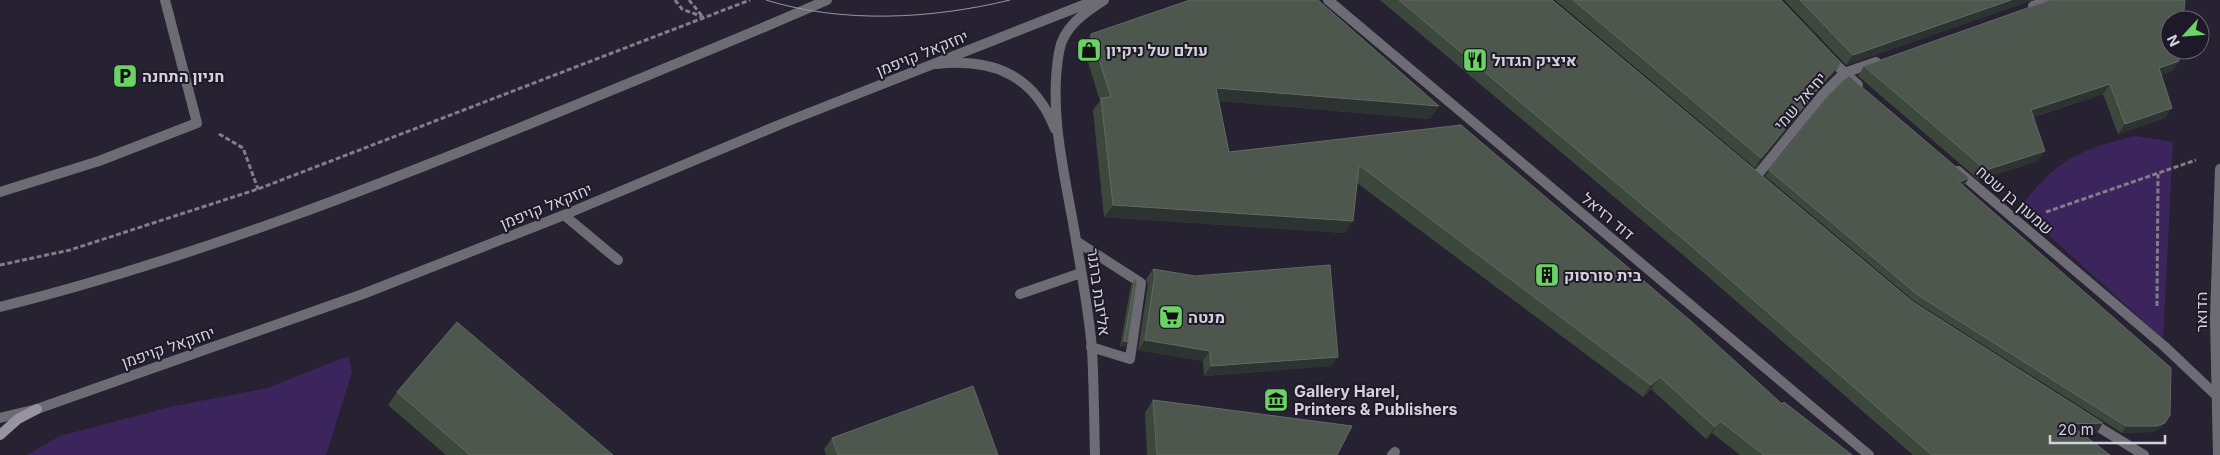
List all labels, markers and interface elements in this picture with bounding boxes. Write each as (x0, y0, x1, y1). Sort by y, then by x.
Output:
north arrow (2160, 10, 2210, 60)
street label: יחזקאל קויפמן (873, 25, 971, 81)
text: N (2163, 32, 2183, 49)
shop icon: עולם של ניקיון (1076, 37, 1102, 63)
place label: עולם של ניקיון (1106, 40, 1208, 60)
restaurant icon: איציק הגדול (1462, 47, 1488, 73)
place label: איציק הגדול (1492, 50, 1577, 70)
parking icon: חניון התחנה (112, 63, 138, 89)
place label: חניון התחנה (142, 66, 224, 86)
street label: יחיאל שמי (1769, 68, 1831, 134)
street label: שמעון בן שטח (1972, 161, 2058, 239)
street label: יחזקאל קויפמן (497, 178, 595, 234)
street label: דוד רזיאל (1578, 188, 1638, 244)
street label: אליזבת ברגנר (1083, 247, 1115, 337)
building icon: בית סורסוק (1534, 262, 1560, 288)
place label: בית סורסוק (1564, 265, 1642, 285)
street label: הדואר (2191, 292, 2211, 332)
supermarket icon: מנטה (1158, 304, 1184, 330)
place label: מנטה (1188, 307, 1225, 327)
street label: יחזקאל קויפמן (119, 322, 217, 372)
place label: Gallery Harel, Printers & Publishers (1294, 381, 1457, 419)
museum icon: Gallery Harel, Printers & Publishers (1263, 387, 1289, 413)
scale bar (2050, 412, 2165, 444)
text: 20 m (2058, 420, 2094, 439)

